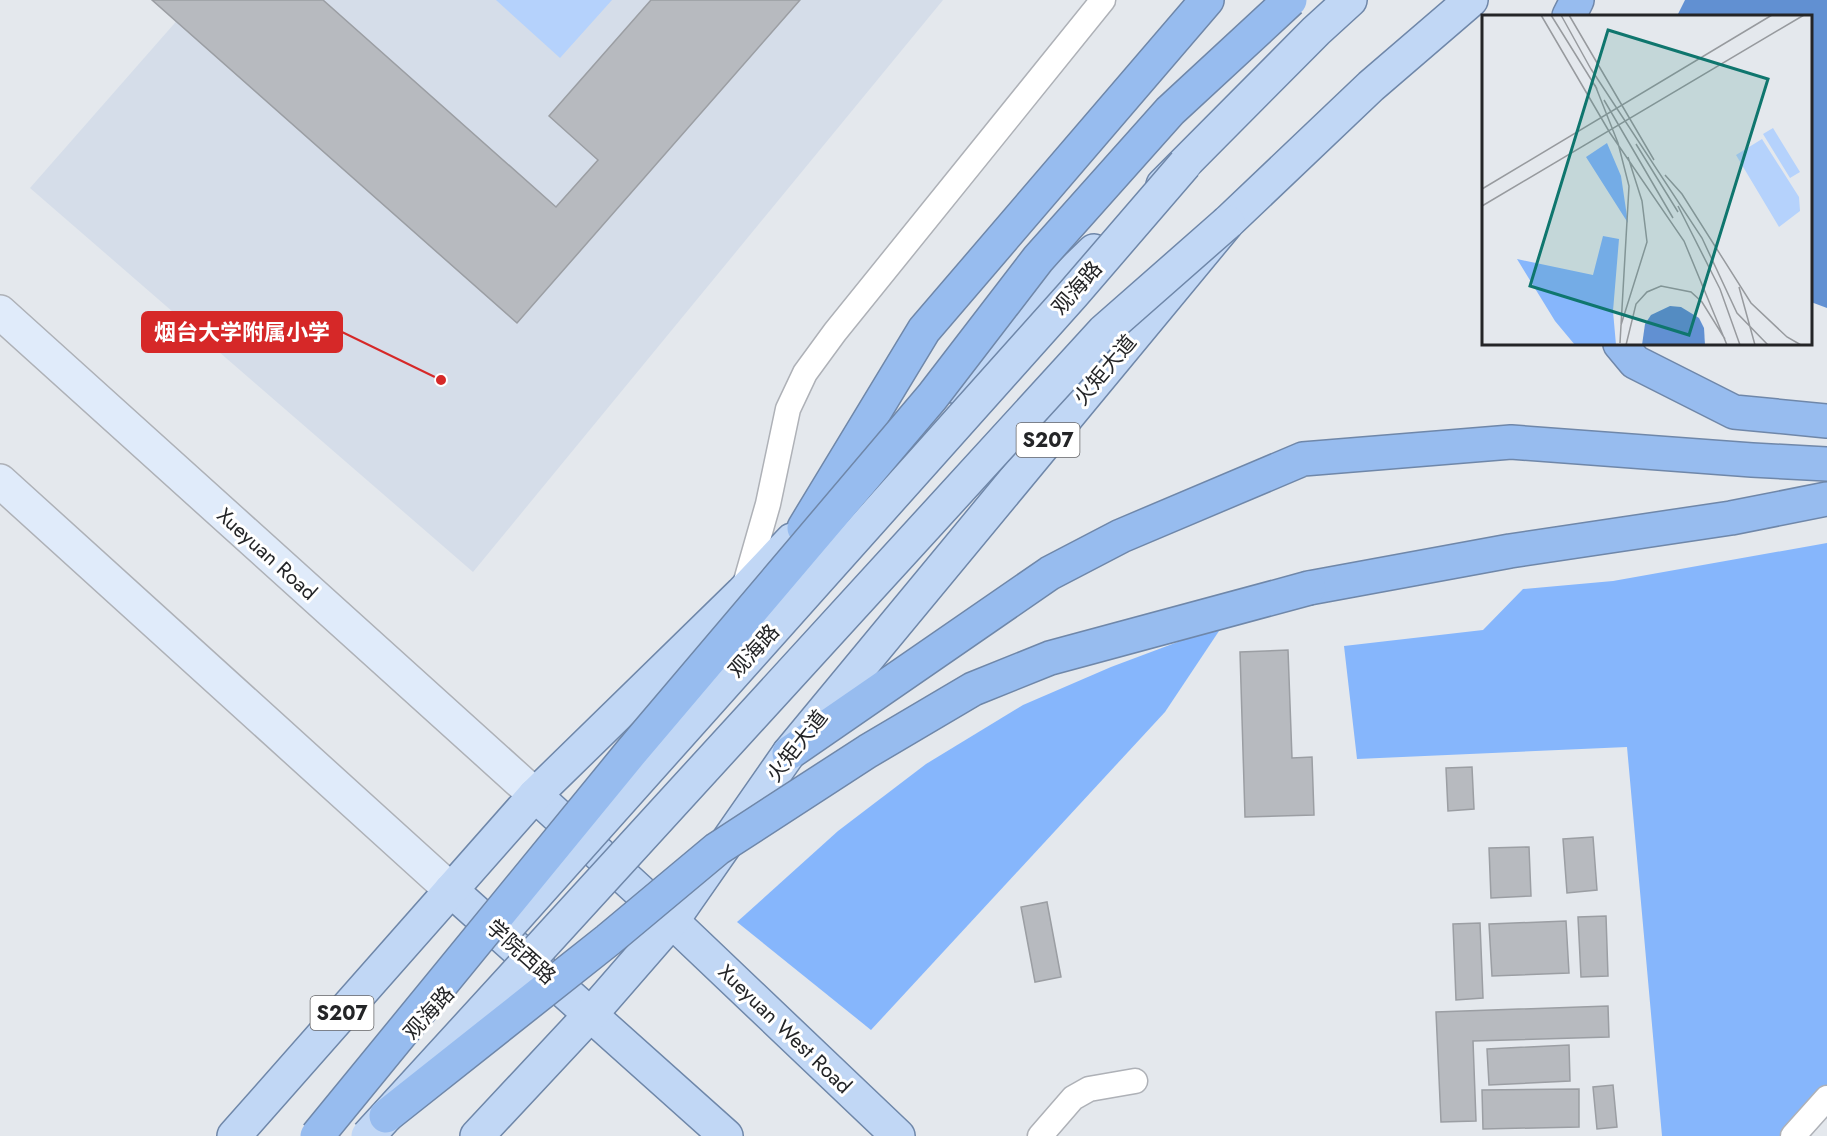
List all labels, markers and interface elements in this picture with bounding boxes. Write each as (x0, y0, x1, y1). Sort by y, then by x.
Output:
inset map (1482, 15, 1812, 345)
street label: 观海路 (1045, 254, 1109, 322)
callout: 烟台大学附属小学 (142, 312, 342, 352)
text: 烟台大学附属小学 (154, 316, 330, 348)
street label: 火矩大道 (1067, 328, 1143, 412)
road number: S207 (1016, 423, 1080, 457)
street label: Xueyuan Road (210, 501, 324, 607)
street label: 观海路 (722, 618, 786, 684)
street label: 火矩大道 (759, 704, 835, 788)
street label: 学院西路 (480, 913, 562, 991)
street label: Xueyuan West Road (712, 957, 858, 1101)
street label: 观海路 (397, 980, 461, 1046)
road number: S207 (310, 996, 374, 1030)

